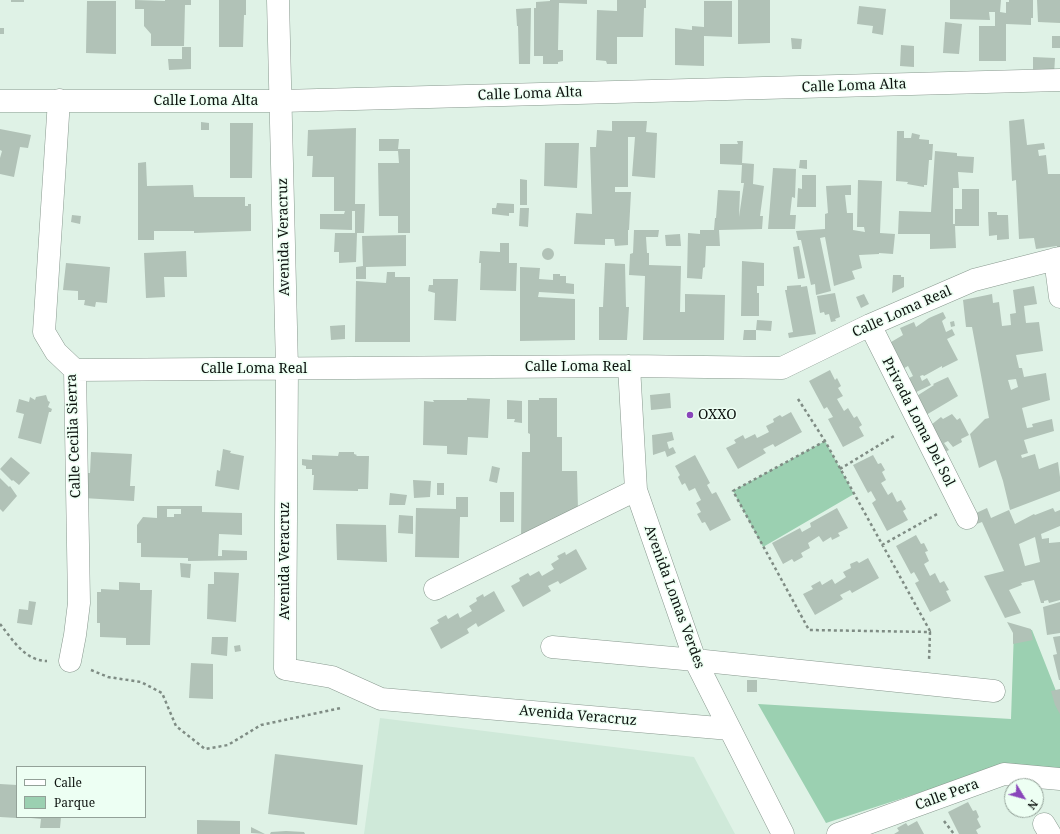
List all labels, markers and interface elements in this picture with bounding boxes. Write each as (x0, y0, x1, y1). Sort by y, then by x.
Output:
street label: Calle Loma Alta (801, 76, 907, 96)
street label: Calle Loma Alta (477, 84, 583, 104)
street label: Calle Loma Alta (154, 93, 258, 109)
street label: Avenida Veracruz (275, 178, 293, 296)
street label: Calle Loma Real (850, 283, 954, 341)
street label: Privada Loma Del Sol (878, 355, 958, 489)
street label: Calle Loma Real (525, 359, 631, 375)
street label: Calle Loma Real (201, 361, 307, 377)
street label: Calle Cecilia Sierra (63, 374, 85, 498)
place label: OXXO (698, 407, 737, 423)
marker: OXXO (685, 410, 695, 420)
street label: Avenida Veracruz (277, 502, 293, 620)
street label: Avenida Lomas Verdes (640, 523, 708, 671)
street label: Avenida Veracruz (518, 702, 638, 730)
legend (16, 766, 146, 818)
text: Calle (54, 774, 82, 791)
street label: Calle Pera (913, 776, 981, 814)
north arrow (1004, 778, 1044, 818)
text: Parque (54, 794, 95, 811)
text: N (1025, 797, 1042, 813)

